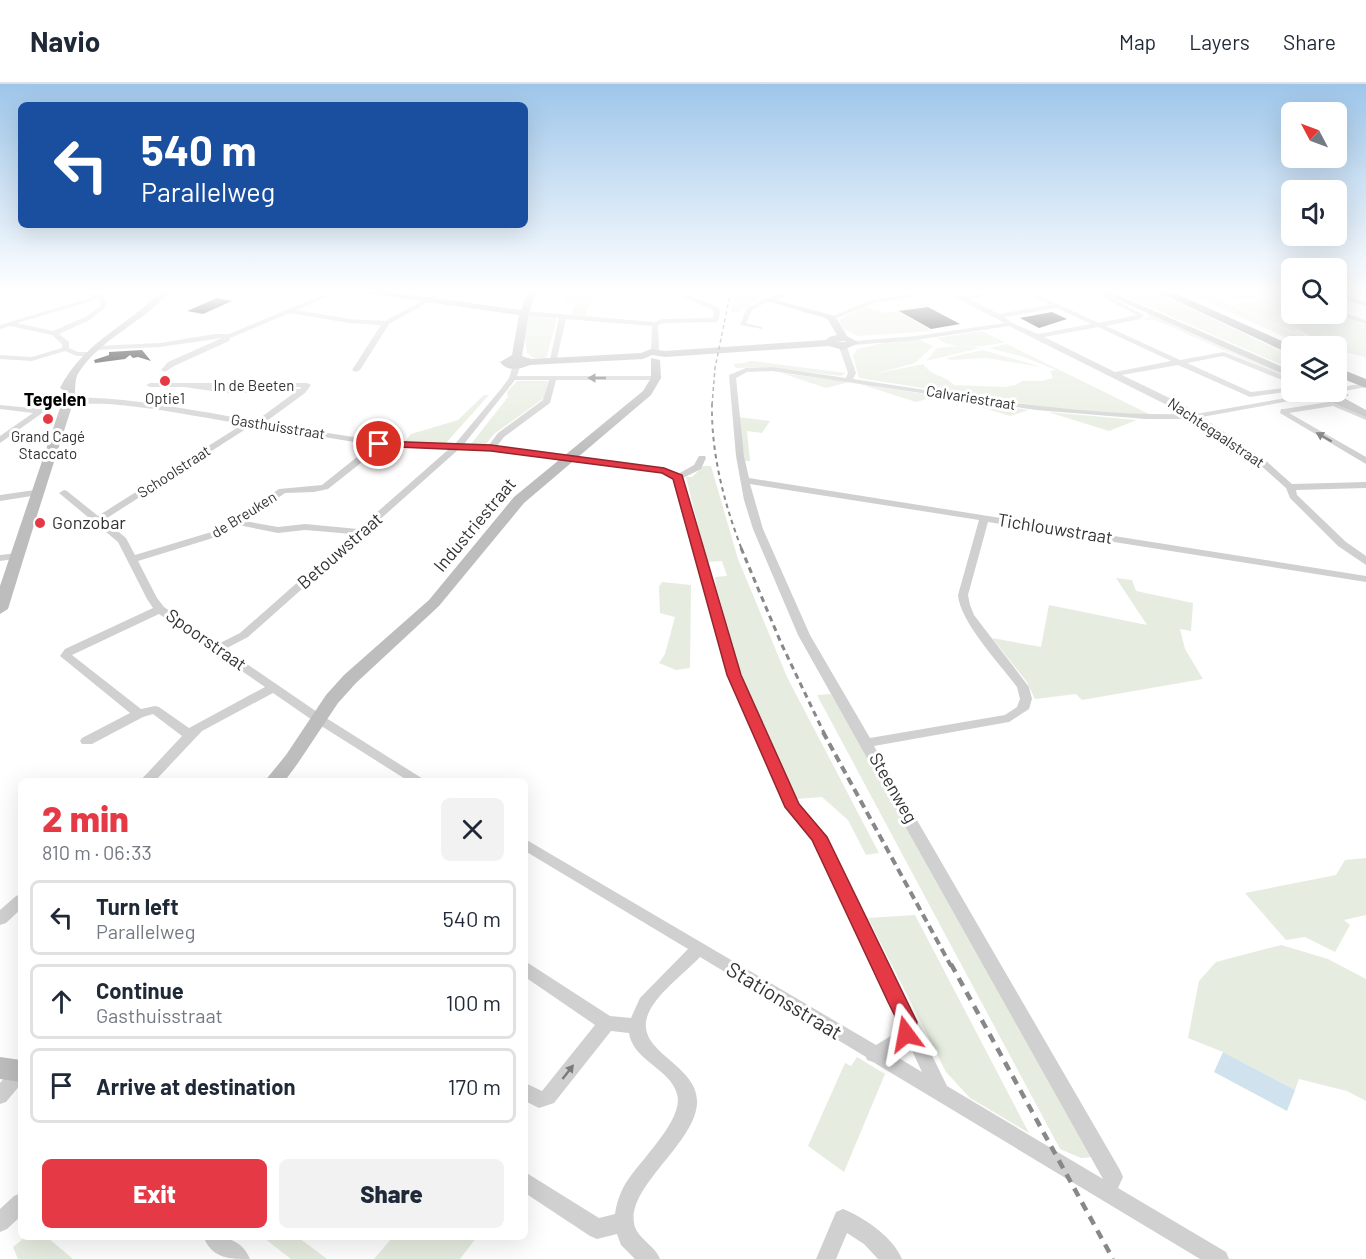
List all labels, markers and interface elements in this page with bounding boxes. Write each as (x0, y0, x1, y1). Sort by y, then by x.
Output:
text: Navio (30, 24, 100, 58)
text: Map (1119, 29, 1156, 54)
text: Layers (1189, 29, 1250, 54)
text: Share (1283, 29, 1336, 54)
north arrow (1281, 102, 1347, 168)
map controls (1281, 102, 1347, 402)
text: 540 m (141, 124, 256, 174)
icon: left (42, 126, 120, 204)
text: Parallelweg (141, 175, 275, 207)
button: sound (1281, 180, 1347, 246)
button: search (1281, 258, 1347, 324)
button: layers (1281, 336, 1347, 402)
one-way arrow (588, 373, 607, 383)
marker: Optie1 (158, 374, 172, 388)
street label: In de Beeten (214, 376, 294, 394)
street label: Calvariestraat (925, 381, 1017, 413)
district label: Tegelen (24, 388, 86, 410)
place label: Optie1 (145, 389, 185, 407)
street label: Nachtegaalstraat (1165, 393, 1268, 471)
street label: Gasthuisstraat (230, 410, 327, 442)
marker: Grand Cagé Staccato (41, 412, 55, 426)
pin (353, 418, 404, 469)
place label: Grand Cagé Staccato (11, 427, 85, 462)
icon: arrive (362, 427, 395, 460)
one-way arrow (1316, 431, 1332, 442)
street label: Schoolstraat (134, 441, 213, 501)
street label: Industriestraat (429, 473, 520, 576)
street label: de Breuken (208, 487, 279, 541)
street label: Betouwstraat (292, 507, 386, 593)
street label: Tichlouwstraat (996, 508, 1114, 548)
place label: Gonzobar (52, 511, 126, 533)
marker: Gonzobar (33, 516, 47, 530)
street label: Spoorstraat (162, 603, 251, 675)
street label: Steenweg (865, 748, 923, 827)
text: 2 min (42, 796, 129, 839)
button: close (441, 798, 504, 861)
text: 810 m · 06:33 (42, 840, 152, 864)
text: Turn left (96, 893, 179, 919)
icon: left (45, 901, 78, 934)
text: 540 m (443, 905, 501, 931)
text: Parallelweg (96, 919, 195, 943)
street label: Stationsstraat (722, 955, 847, 1044)
text: Continue (96, 977, 184, 1003)
icon: ahead (45, 985, 78, 1018)
text: 100 m (446, 989, 501, 1015)
position arrow (874, 1002, 938, 1066)
text: Gasthuisstraat (96, 1003, 223, 1027)
one-way arrow (562, 1064, 575, 1080)
icon: arrive (45, 1069, 78, 1102)
text: Arrive at destination (96, 1073, 295, 1099)
text: 170 m (448, 1073, 501, 1099)
button: Exit (42, 1159, 267, 1228)
button: Share (279, 1159, 504, 1228)

